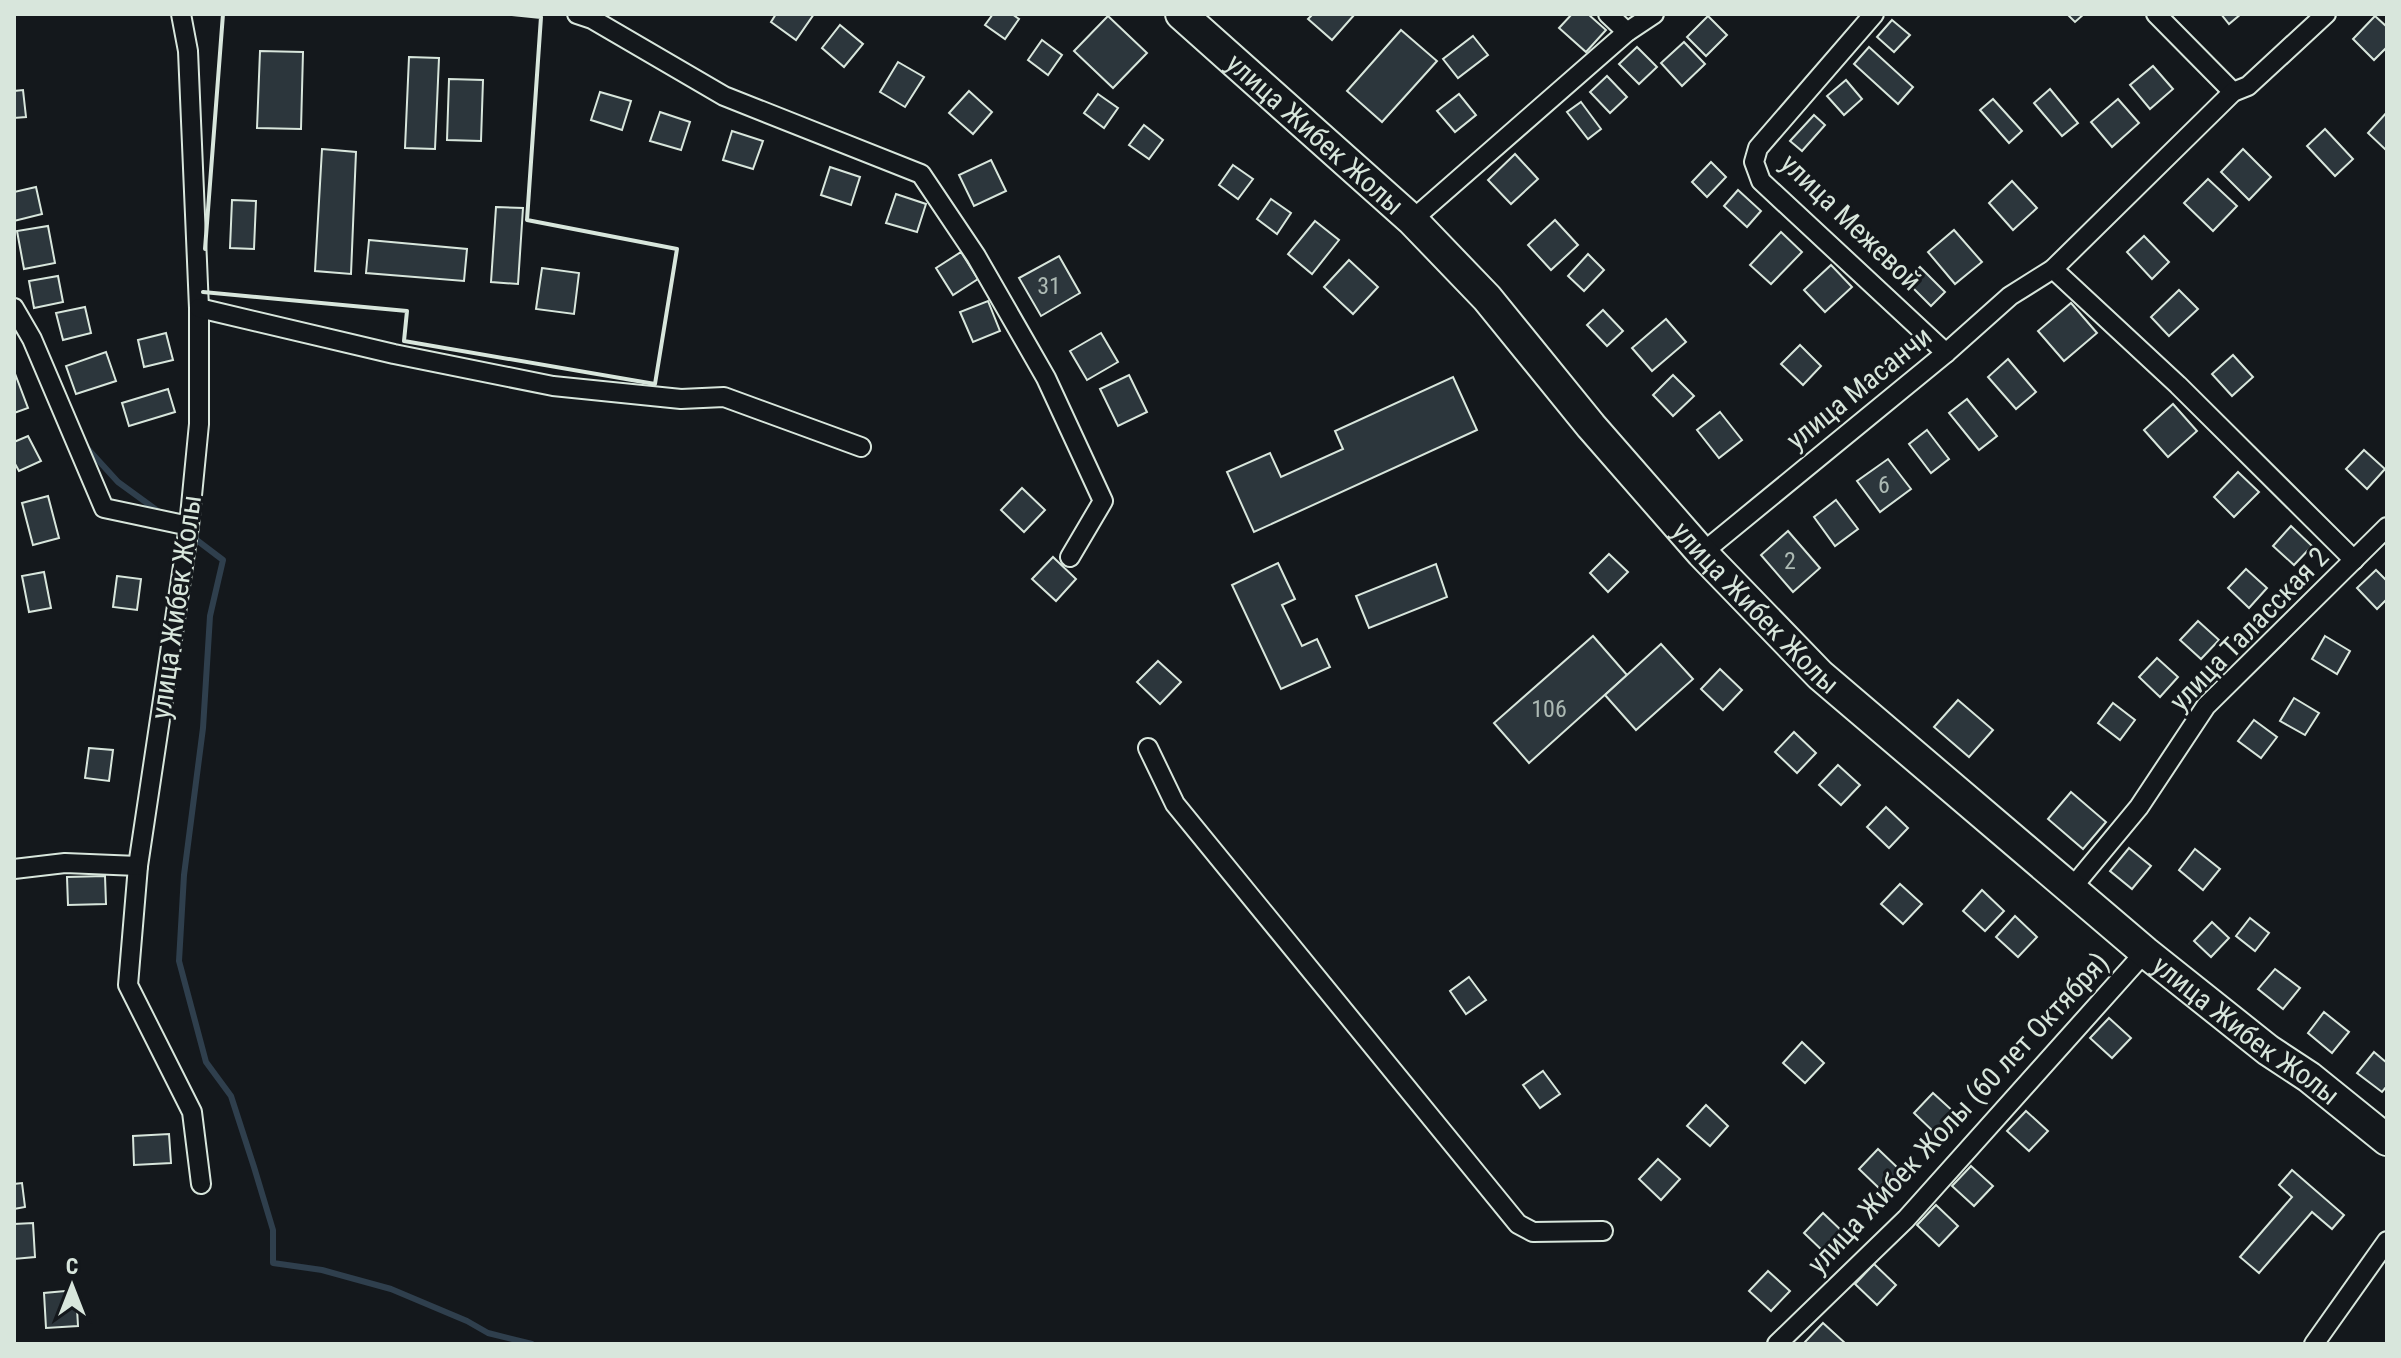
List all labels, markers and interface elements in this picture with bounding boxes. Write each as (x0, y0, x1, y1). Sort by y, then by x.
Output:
street label: улица Жибек Жолы (1220, 46, 1411, 221)
street label: улица Межевой (1774, 147, 1928, 297)
house number: 31 (1037, 272, 1061, 300)
street label: улица Масанчи (1780, 319, 1938, 457)
house number: 6 (1878, 471, 1890, 499)
street label: улица Жибек Жолы (144, 493, 208, 721)
street label: улица Жибек Жолы (1666, 515, 1846, 701)
street label: улица Таласская 2 (2163, 540, 2335, 718)
house number: 2 (1784, 547, 1796, 575)
house number: 106 (1531, 695, 1567, 723)
street label: улица Жибек Жолы (60 лет Октября) (1801, 946, 2115, 1280)
street label: улица Жибек Жолы (2146, 948, 2346, 1112)
north arrow (32, 1246, 112, 1326)
text: С (66, 1254, 78, 1279)

